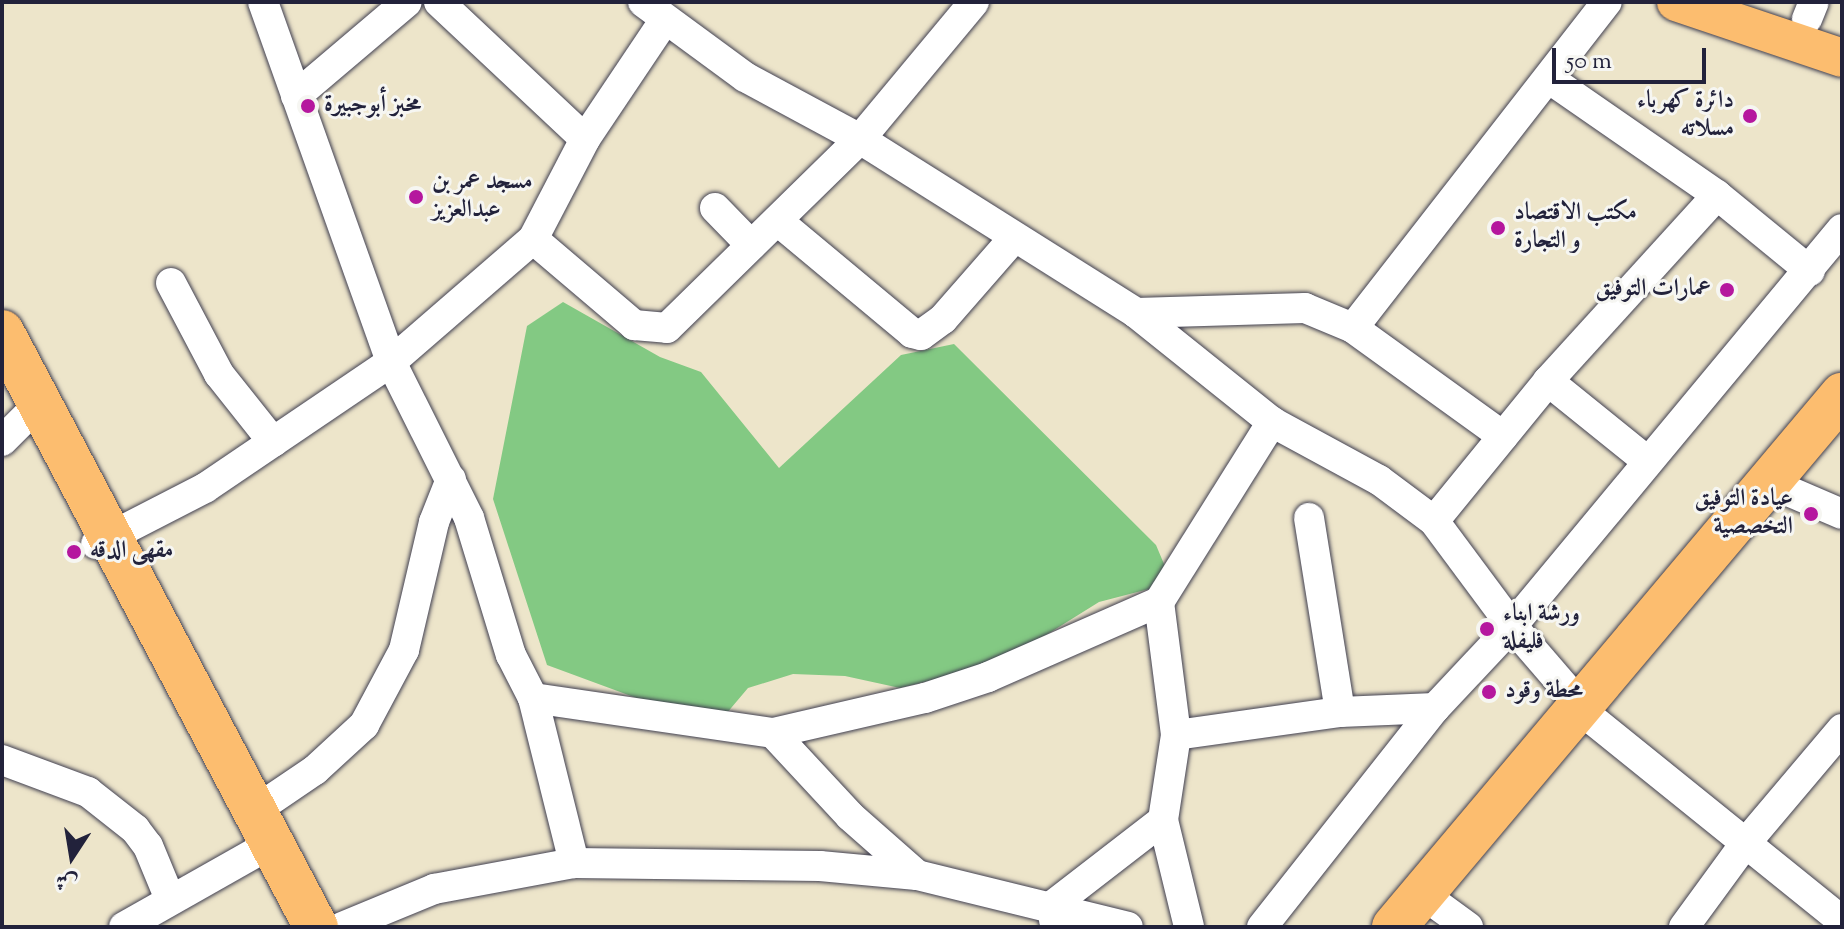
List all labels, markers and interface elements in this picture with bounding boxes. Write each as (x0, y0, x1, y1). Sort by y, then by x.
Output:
scale bar (1556, 32, 1710, 82)
text: 50 m (1566, 45, 1612, 79)
place label: دائرة كهرباء مسلاته (1637, 88, 1734, 144)
place label: مخبز أبوجبيرة (324, 92, 421, 120)
marker: مخبز أبوجبيرة (299, 97, 317, 115)
marker: دائرة كهرباء مسلاته (1741, 107, 1759, 125)
place label: مسجد عمر بن عبدالعزيز (432, 169, 533, 225)
marker: مسجد عمر بن عبدالعزيز (407, 188, 425, 206)
place label: مكتب الاقتصاد و التجارة (1514, 200, 1637, 256)
marker: مكتب الاقتصاد و التجارة (1489, 219, 1507, 237)
place label: عمارات التوفيق (1595, 276, 1711, 304)
marker: عمارات التوفيق (1718, 281, 1736, 299)
place label: عيادة التوفيق التخصصية (1694, 486, 1793, 542)
marker: عيادة التوفيق التخصصية (1800, 503, 1822, 525)
place label: مقهى الدقه (90, 538, 173, 566)
marker: مقهى الدقه (65, 543, 83, 561)
place label: ورشة ابناء فليفلة (1503, 601, 1580, 657)
marker: ورشة ابناء فليفلة (1478, 620, 1496, 638)
place label: محطة وقود (1505, 678, 1583, 706)
marker: محطة وقود (1480, 683, 1498, 701)
north arrow (32, 817, 112, 897)
text: ش (53, 863, 81, 898)

